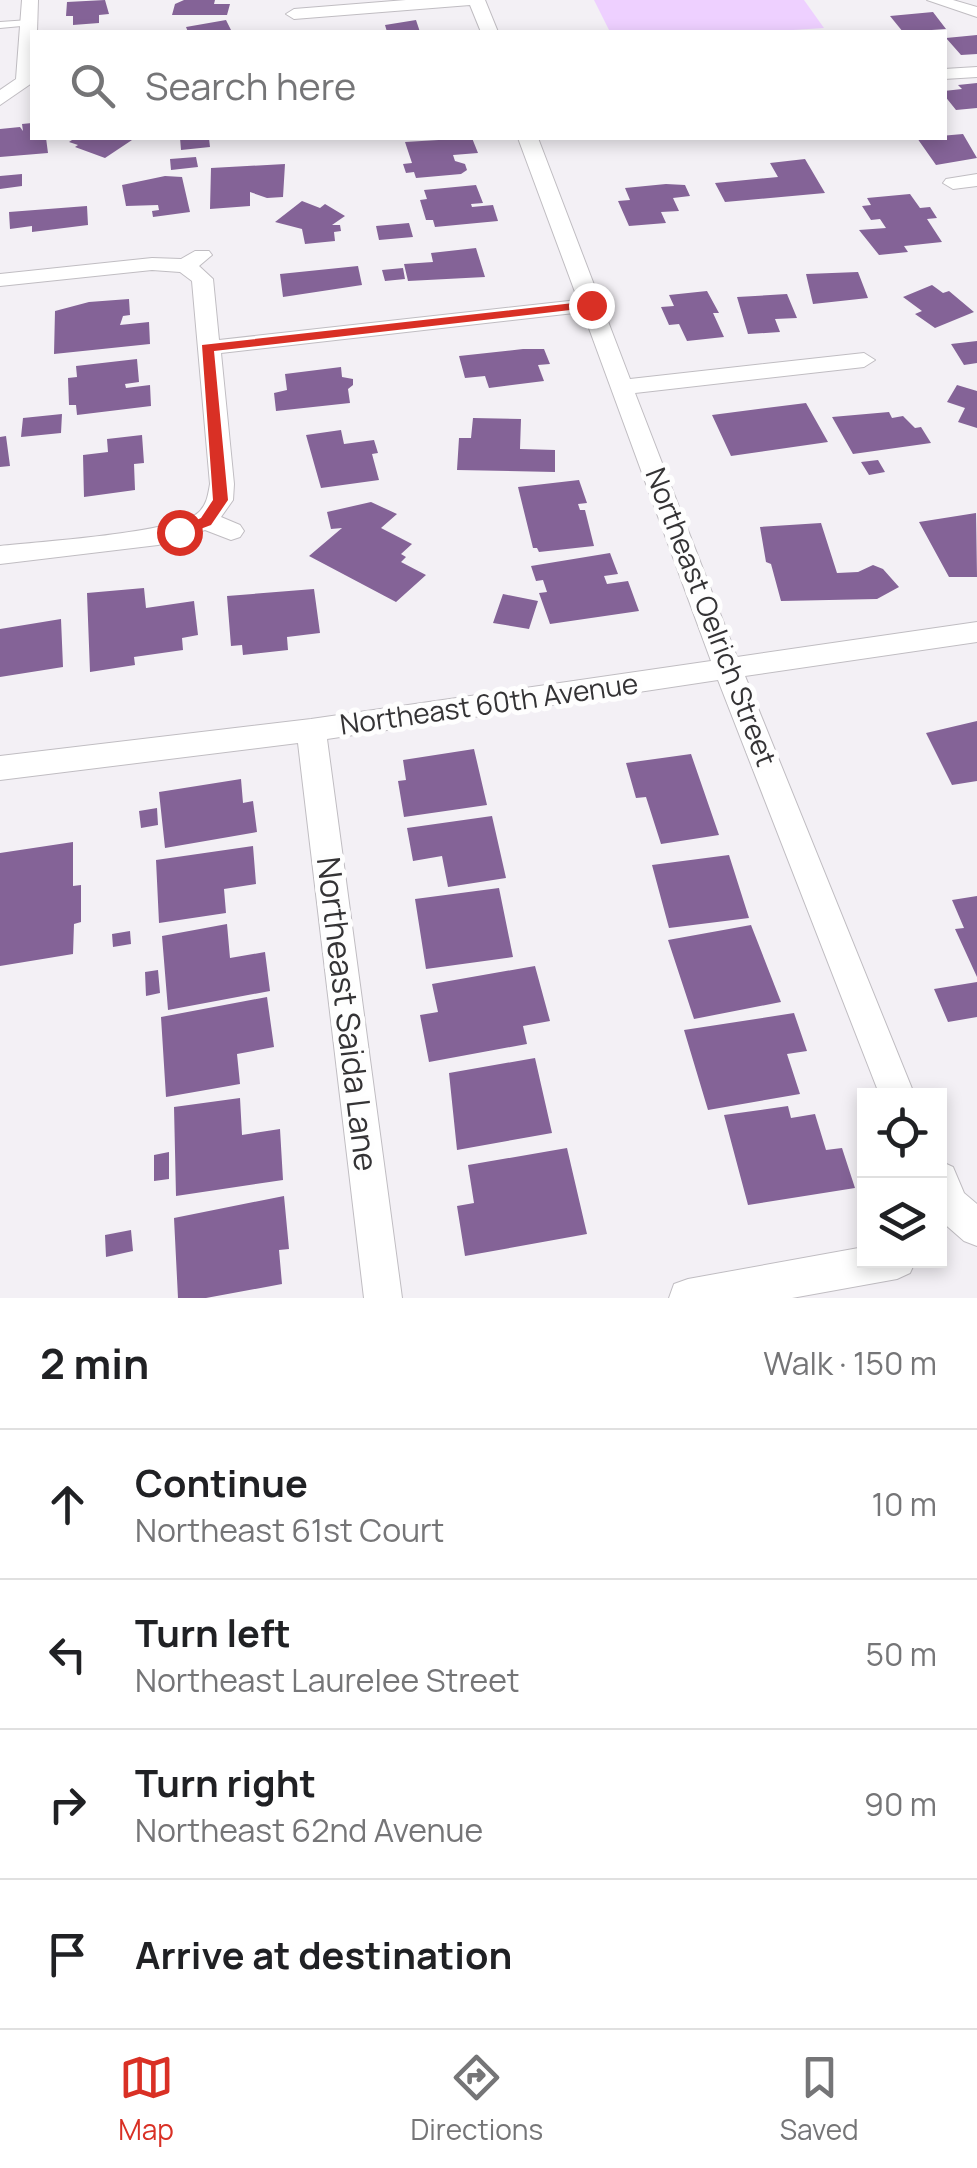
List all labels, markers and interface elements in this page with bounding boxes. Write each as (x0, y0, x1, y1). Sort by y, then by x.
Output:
search box (30, 30, 947, 140)
icon: search (65, 58, 120, 113)
text: Search here (145, 59, 356, 111)
route end (569, 283, 615, 329)
street label: Northeast Oelrich Street (637, 462, 786, 771)
route start (157, 510, 203, 556)
street label: Northeast 60th Avenue (337, 663, 640, 743)
street label: Northeast Saida Lane (307, 854, 389, 1173)
map controls (857, 1088, 947, 1268)
button: locate (857, 1088, 947, 1178)
button: layers (857, 1178, 947, 1268)
text: 2 min (40, 1334, 149, 1392)
text: Walk · 150 m (763, 1341, 937, 1385)
text: Continue (135, 1456, 308, 1508)
icon: ahead (40, 1477, 95, 1532)
text: 10 m (871, 1482, 937, 1526)
text: Northeast 61st Court (135, 1508, 444, 1552)
text: Turn left (135, 1606, 291, 1658)
icon: left (40, 1627, 95, 1682)
text: 50 m (865, 1632, 937, 1676)
text: Northeast Laurelee Street (135, 1658, 520, 1702)
text: Turn right (135, 1756, 316, 1808)
icon: right (40, 1777, 95, 1832)
text: 90 m (864, 1782, 937, 1826)
text: Northeast 62nd Avenue (135, 1808, 483, 1852)
icon: arrive (40, 1927, 95, 1982)
text: Arrive at destination (135, 1928, 512, 1980)
tab: Map (118, 2050, 174, 2148)
tab: Directions (411, 2050, 543, 2148)
tab: Saved (780, 2050, 859, 2148)

